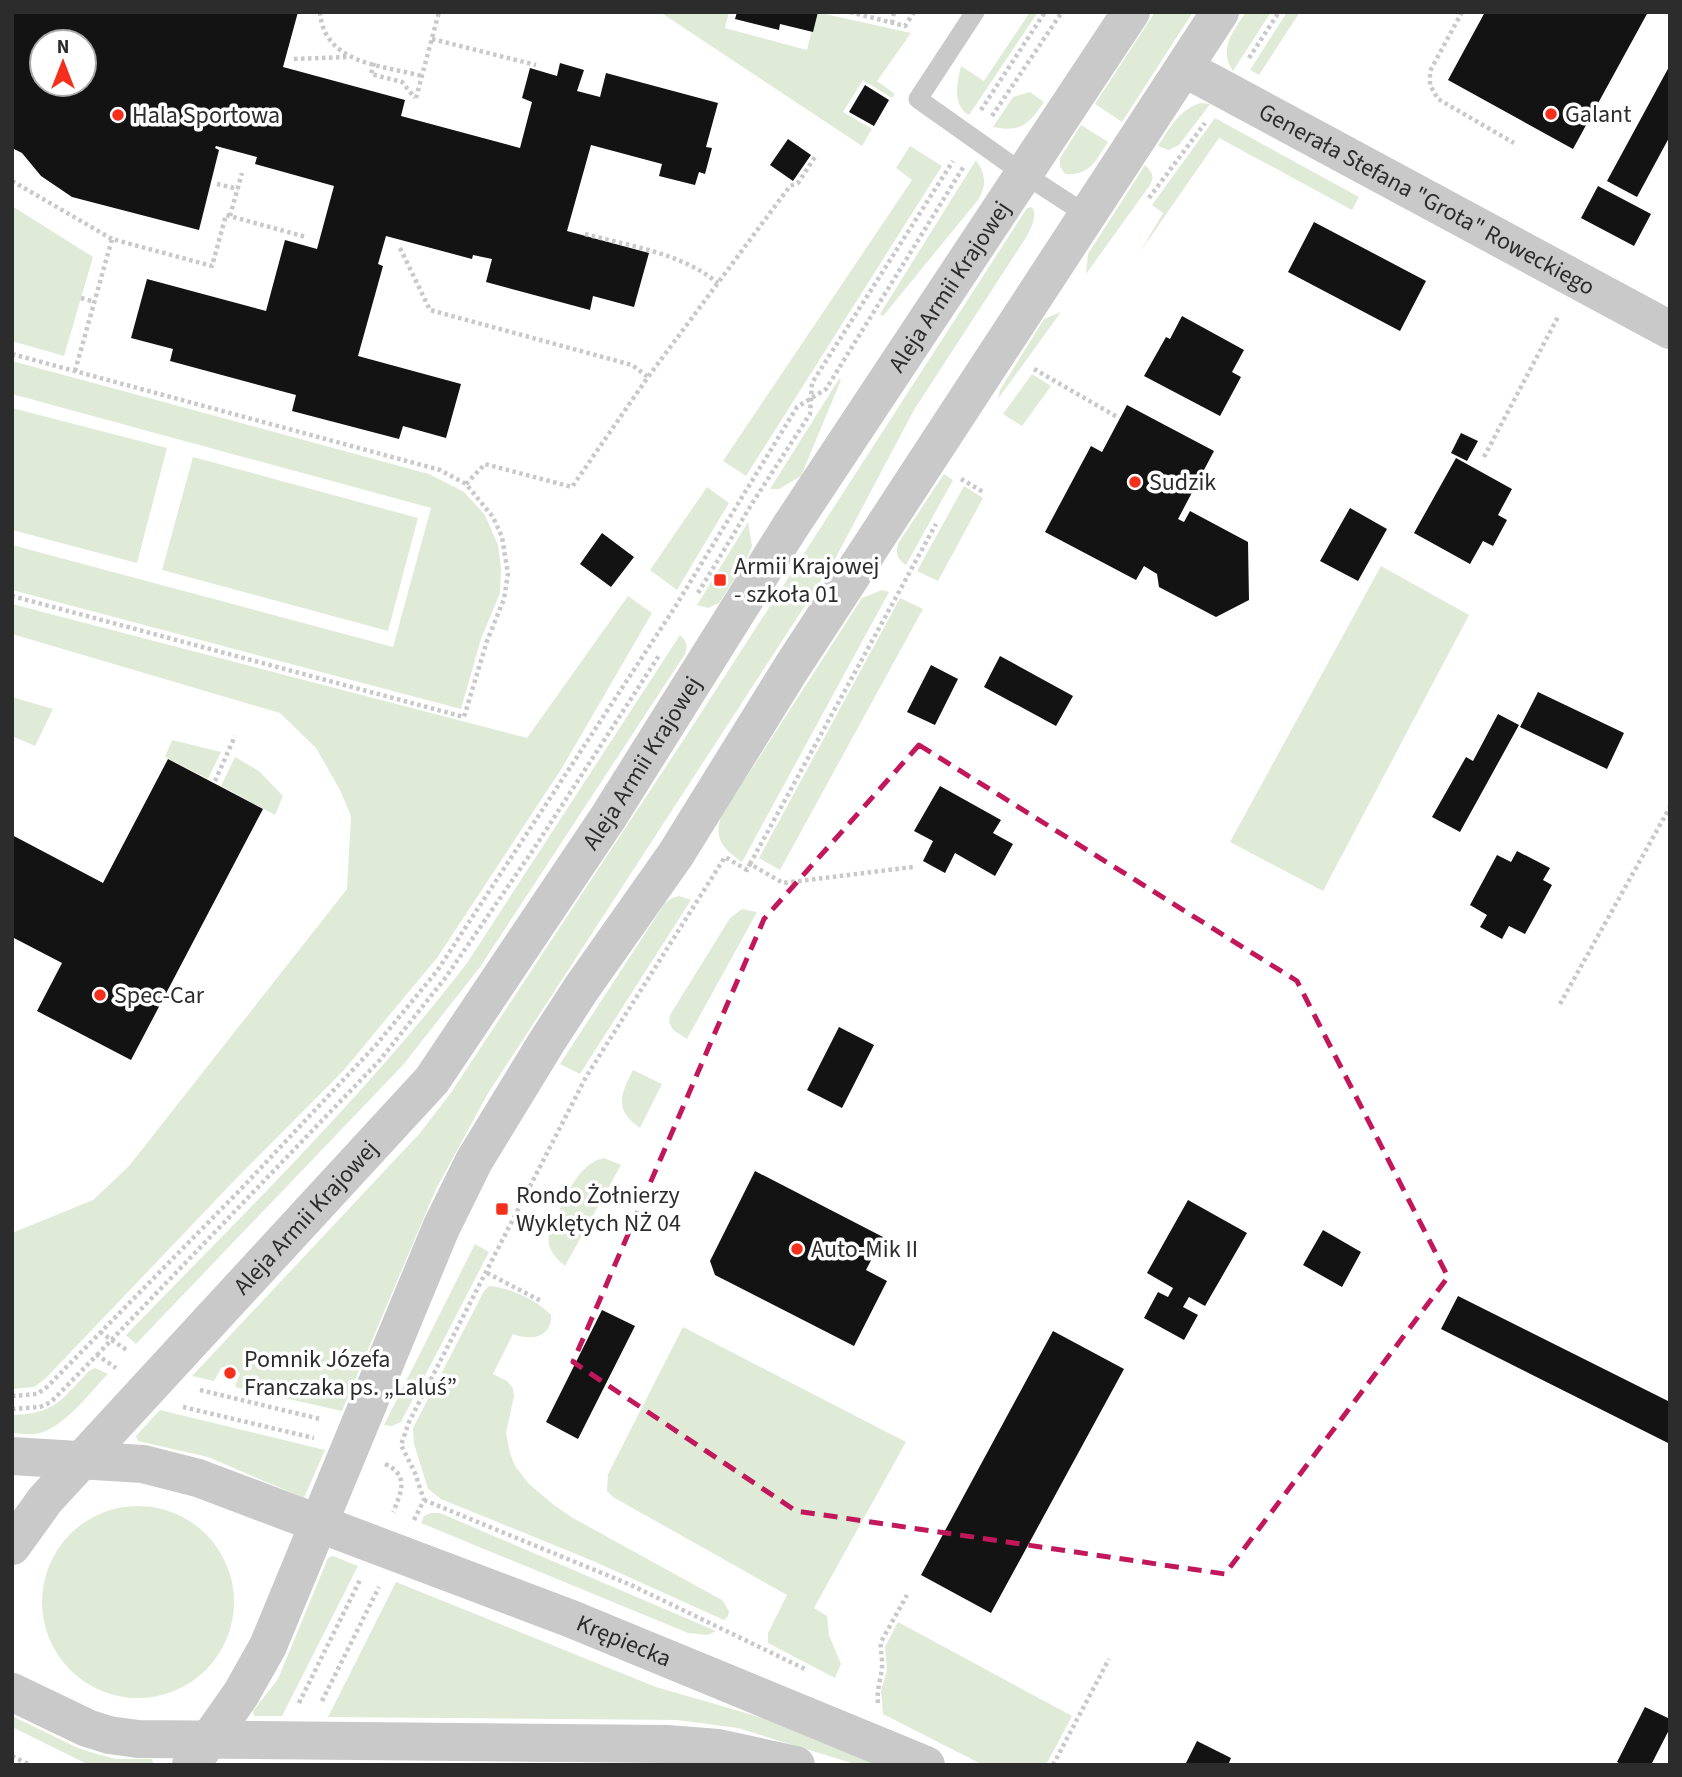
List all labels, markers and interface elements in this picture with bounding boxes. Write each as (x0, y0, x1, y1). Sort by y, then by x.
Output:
north arrow (28, 28, 98, 98)
text: N (57, 34, 69, 61)
street label: Generała Stefana "Grota" Roweckiego (1252, 94, 1601, 304)
place label: Galant (1565, 97, 1631, 132)
place label: Hala Sportowa (132, 98, 280, 133)
marker: Galant (1543, 106, 1559, 122)
marker: Hala Sportowa (110, 107, 126, 123)
street label: Aleja Armii Krajowej (880, 194, 1019, 380)
place label: Sudzik (1149, 465, 1216, 500)
marker: Sudzik (1127, 474, 1143, 490)
place label: Armii Krajowej - szkoła 01 (734, 549, 879, 612)
marker: Armii Krajowej - szkoła 01 (712, 572, 728, 588)
street label: Aleja Armii Krajowej (574, 670, 710, 857)
place label: Spec-Car (114, 978, 205, 1013)
marker: Spec-Car (92, 987, 108, 1003)
street label: Aleja Armii Krajowej (225, 1132, 386, 1303)
place label: Rondo Żołnierzy Wyklętych NŻ 04 (516, 1178, 681, 1241)
marker: Rondo Żołnierzy Wyklętych NŻ 04 (494, 1201, 510, 1217)
place label: Auto-Mik II (811, 1232, 918, 1267)
marker: Auto-Mik II (789, 1241, 805, 1257)
place label: Pomnik Józefa Franczaka ps. „Laluś” (244, 1342, 457, 1405)
marker: Pomnik Józefa Franczaka ps. „Laluś” (222, 1365, 238, 1381)
street label: Krępiecka (571, 1606, 677, 1676)

